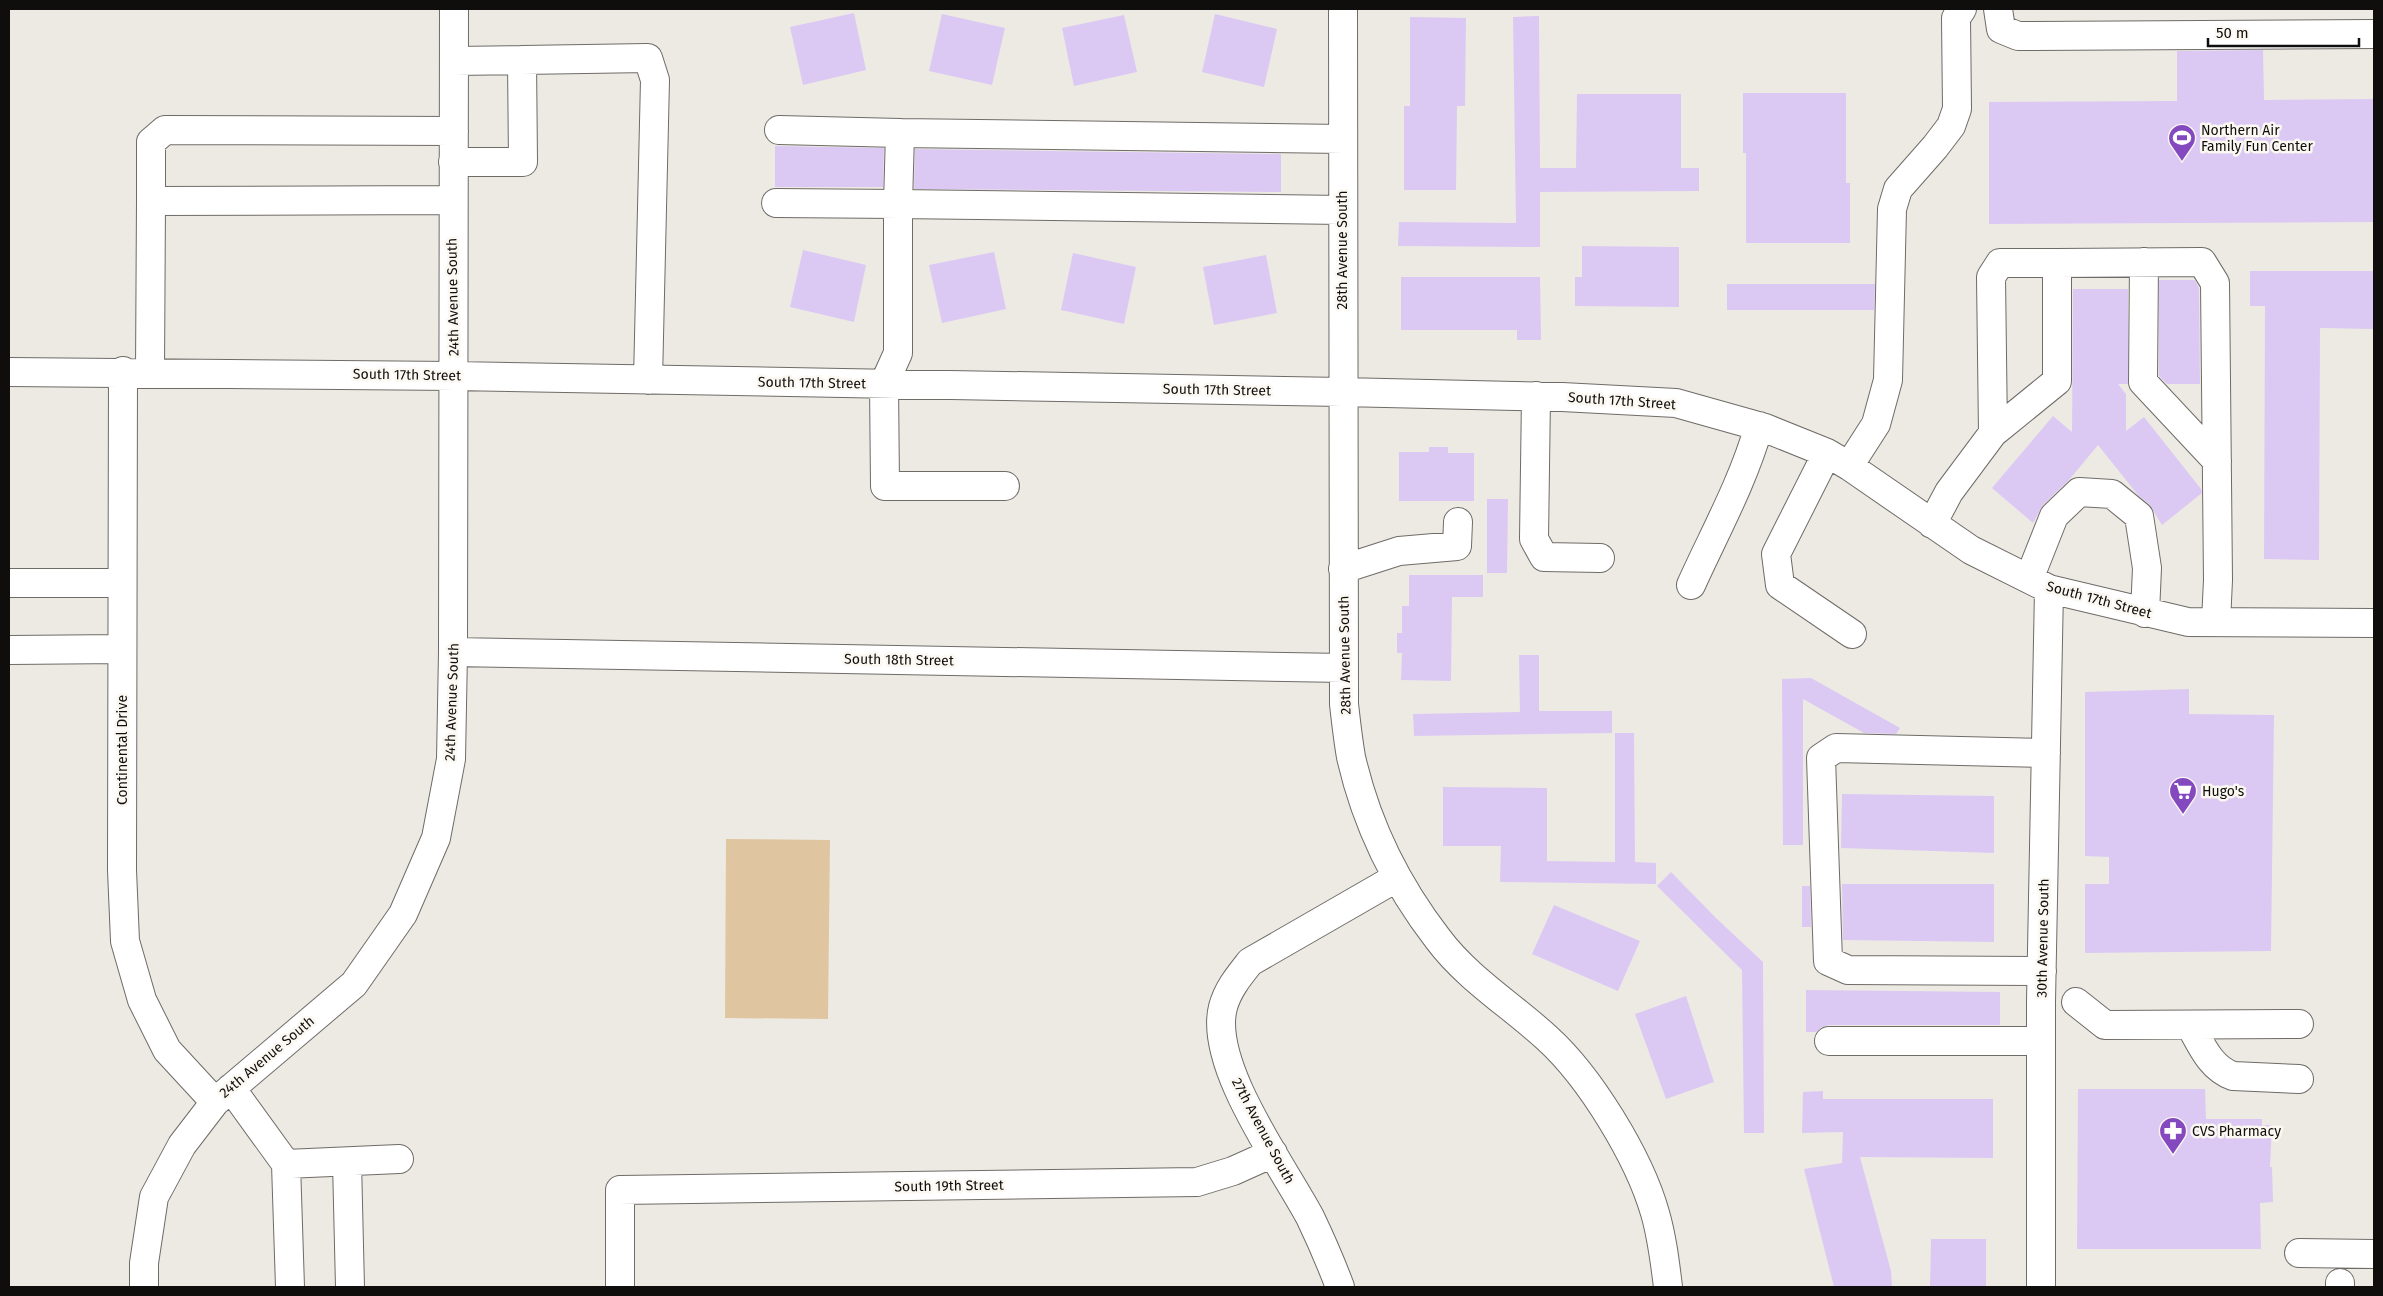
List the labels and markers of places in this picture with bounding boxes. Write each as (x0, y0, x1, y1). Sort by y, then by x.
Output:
place label: Northern Air Family Fun Center (2201, 122, 2313, 155)
sports icon: Northern Air Family Fun Center (2167, 123, 2197, 162)
supermarket icon: Hugo's (2168, 776, 2198, 815)
place label: Hugo's (2202, 783, 2245, 800)
pharmacy icon: CVS Pharmacy (2158, 1116, 2188, 1155)
place label: CVS Pharmacy (2192, 1123, 2281, 1140)

